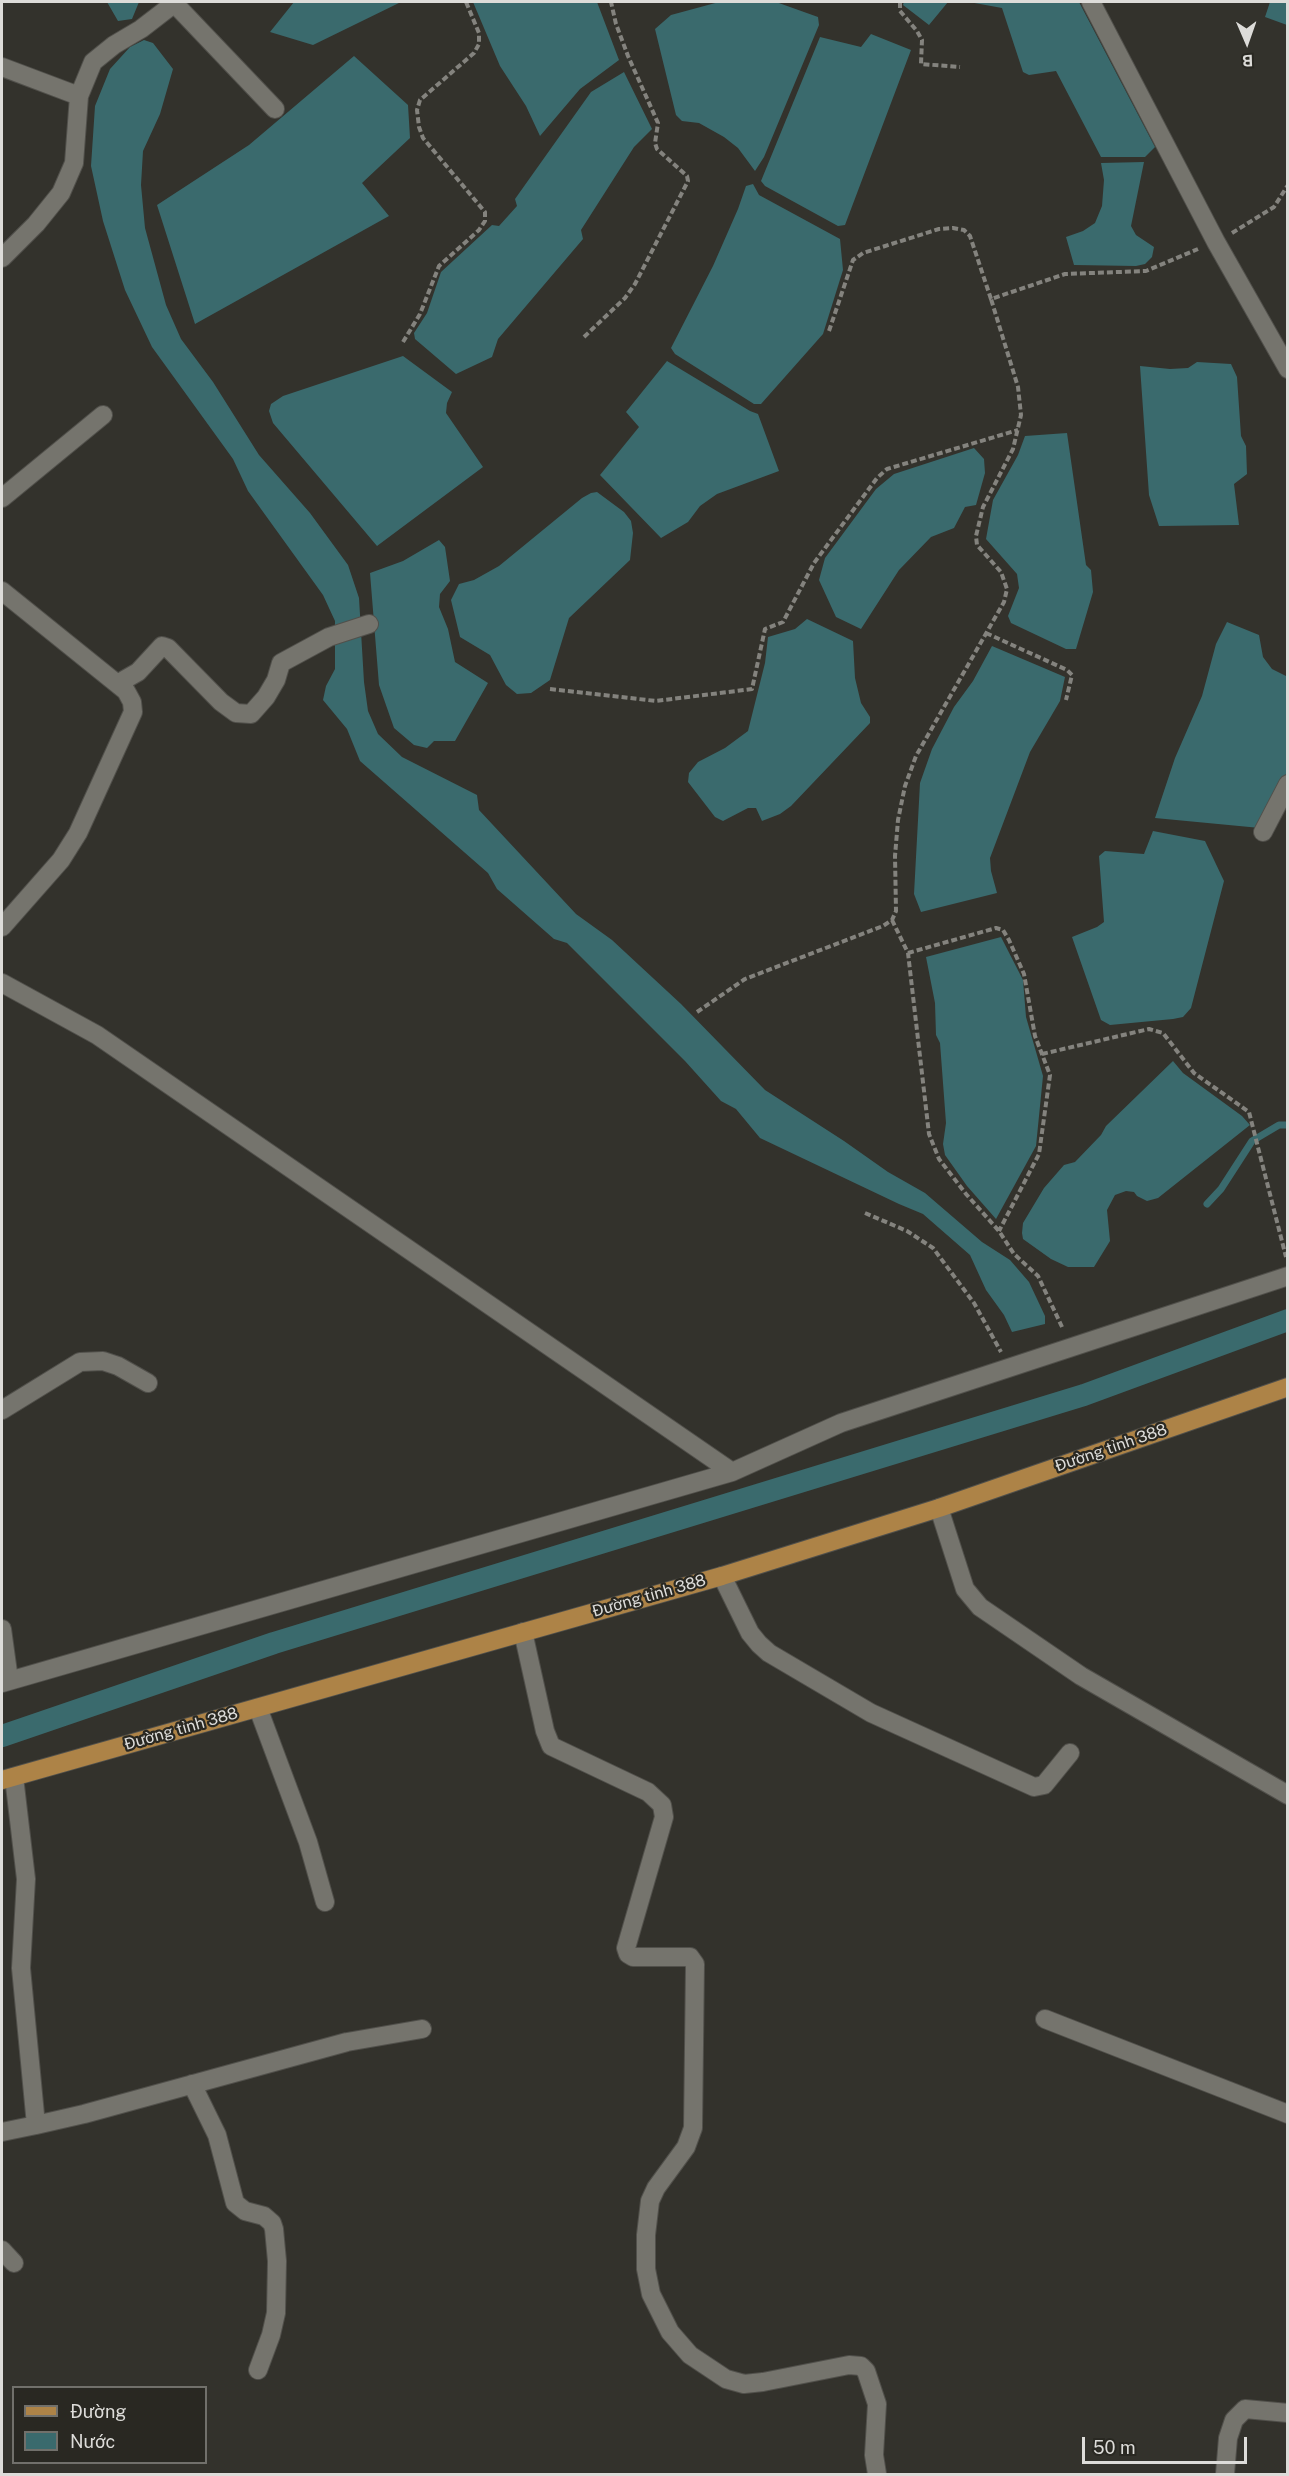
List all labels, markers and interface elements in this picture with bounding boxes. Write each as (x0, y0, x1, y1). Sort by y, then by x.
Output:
north arrow (1217, 12, 1277, 72)
text: B (1242, 51, 1253, 70)
street label: Đường tỉnh 388 (1052, 1420, 1170, 1476)
street label: Đường tỉnh 388 (590, 1571, 708, 1621)
street label: Đường tỉnh 388 (122, 1704, 240, 1754)
legend (12, 2386, 207, 2464)
text: Đường (70, 2401, 127, 2422)
scale bar (1085, 2425, 1250, 2463)
text: Nước (70, 2431, 115, 2452)
text: 50 m (1093, 2437, 1136, 2458)

